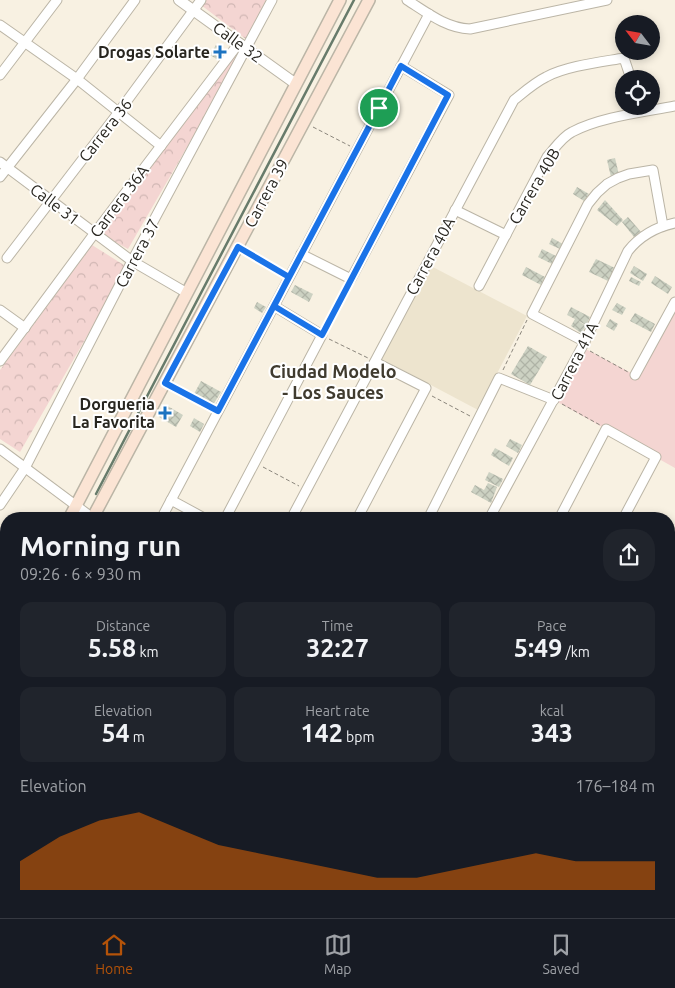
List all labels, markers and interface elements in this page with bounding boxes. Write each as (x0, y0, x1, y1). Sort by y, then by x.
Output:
north arrow (615, 15, 660, 60)
map controls (615, 15, 660, 115)
street label: Calle 32 (210, 18, 266, 66)
place label: Drogas Solarte (98, 43, 210, 61)
marker: Drogas Solarte (214, 46, 226, 58)
button: locate (615, 70, 660, 115)
pin (358, 87, 400, 129)
icon: arrive (365, 94, 393, 122)
street label: Carrera 36 (75, 95, 135, 165)
street label: Carrera 40B (505, 145, 563, 227)
street label: Carrera 39 (240, 156, 292, 230)
street label: Carrera 36A (86, 161, 152, 241)
street label: Calle 31 (27, 180, 83, 228)
street label: Carrera 40A (402, 214, 458, 298)
street label: Carrera 37 (111, 216, 163, 290)
street label: Carrera 41A (547, 318, 602, 403)
district label: Ciudad Modelo - Los Sauces (270, 361, 396, 402)
place label: Dorgueria La Favorita (72, 395, 155, 431)
marker: Dorgueria La Favorita (159, 407, 171, 419)
button: share (603, 529, 655, 581)
text: Morning run (20, 530, 181, 561)
text: 09:26 · 6 × 930 m (20, 565, 141, 583)
text: Distance (96, 618, 150, 634)
text: Time (322, 618, 353, 634)
text: Pace (537, 618, 567, 634)
text: 5.58 (88, 634, 136, 662)
text: 32:27 (306, 634, 369, 662)
text: 5:49 (514, 634, 562, 662)
text: km (136, 644, 159, 660)
text: /km (562, 644, 590, 660)
text: Elevation (94, 703, 152, 719)
text: Heart rate (305, 703, 370, 719)
text: kcal (540, 703, 564, 719)
text: 54 (101, 719, 130, 747)
text: 142 (301, 719, 343, 747)
text: 343 (531, 719, 573, 747)
text: m (130, 729, 145, 745)
text: bpm (343, 729, 374, 745)
text: Elevation (20, 777, 87, 795)
text: 176–184 m (575, 777, 655, 795)
tab: Home (95, 931, 133, 977)
tab: Map (324, 931, 352, 977)
tab: Saved (542, 931, 580, 977)

